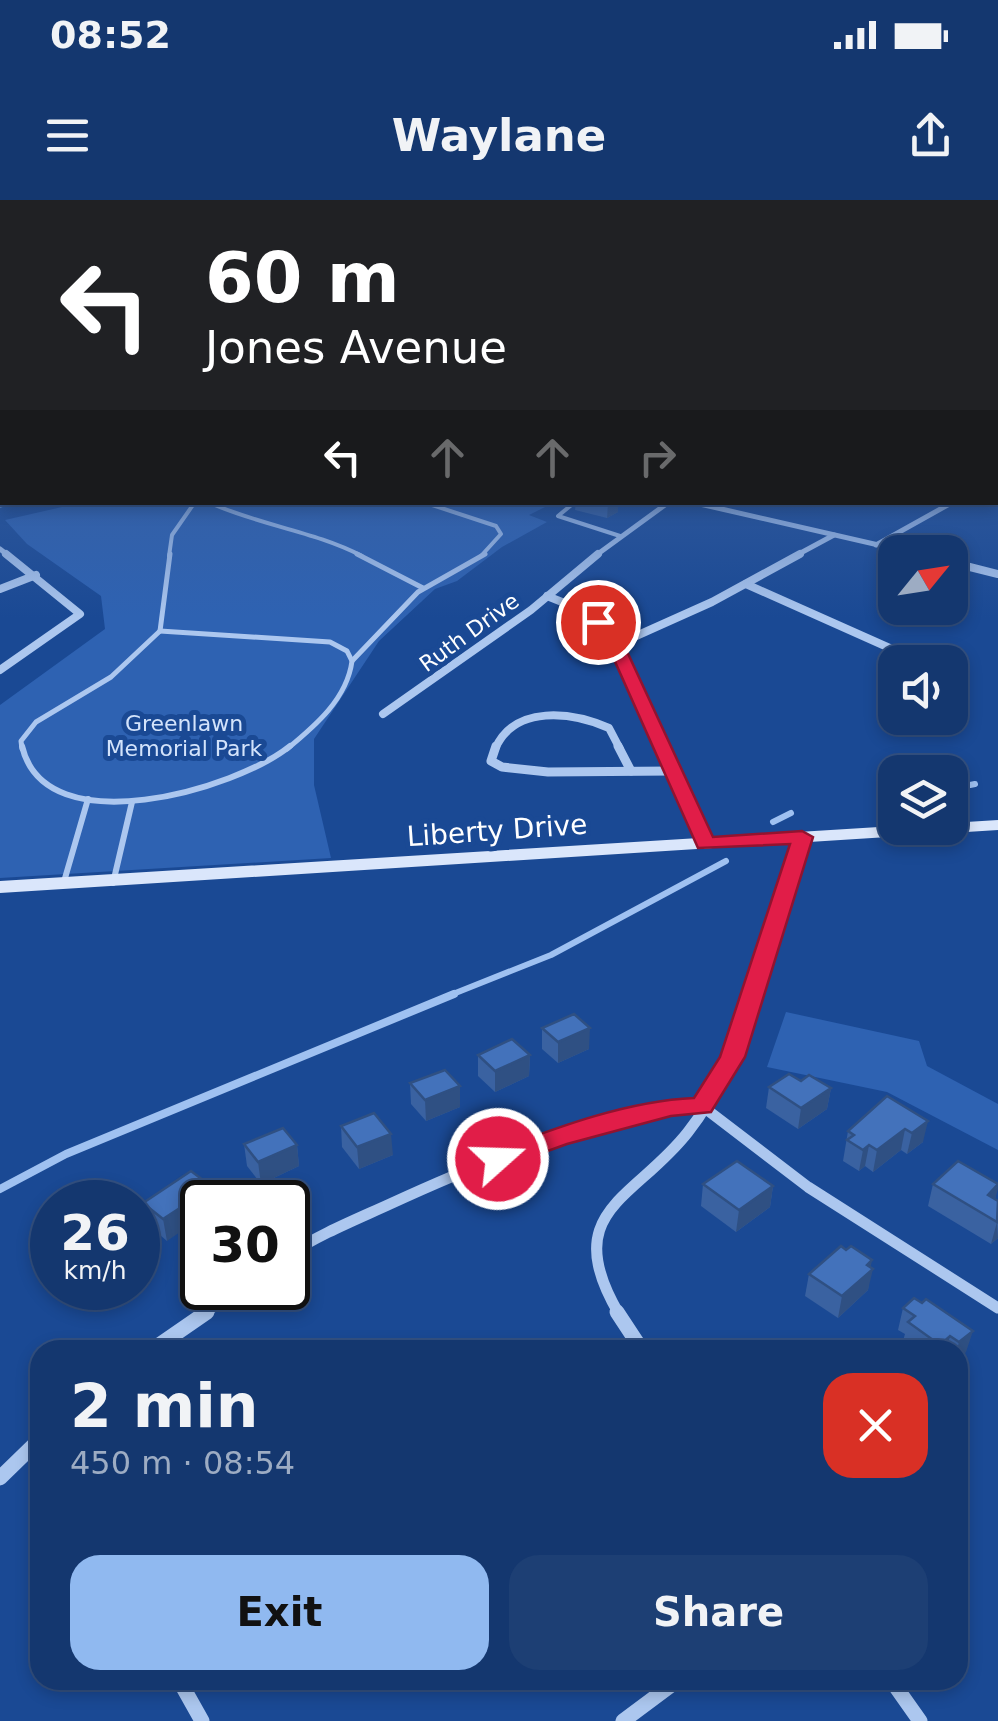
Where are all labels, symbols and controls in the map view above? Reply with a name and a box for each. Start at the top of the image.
text: 08:52 [50,13,171,57]
icon: menu [40,108,95,163]
icon: share [903,108,958,163]
text: Waylane [392,109,606,162]
text: 60 m [205,237,400,319]
icon: left [40,240,170,370]
text: Jones Avenue [205,321,507,374]
icon: left [315,430,370,485]
icon: ahead [420,430,475,485]
icon: ahead [525,430,580,485]
icon: right [630,430,685,485]
north arrow [878,535,968,625]
map controls [878,535,968,845]
pin [556,580,641,665]
street label: Ruth Drive [415,588,524,677]
icon: arrive [571,595,626,650]
button: sound [878,645,968,735]
park label: Greenlawn Memorial Park [106,711,263,761]
button: layers [878,755,968,845]
street label: Liberty Drive [406,808,588,853]
position arrow [446,1107,550,1211]
speed limit sign: 30 [180,1180,310,1310]
text: 26 [60,1204,130,1262]
text: km/h [63,1256,127,1285]
text: 2 min [70,1371,258,1441]
button: close [823,1373,928,1478]
text: 450 m · 08:54 [70,1444,295,1482]
button: Exit [70,1555,489,1670]
button: Share [509,1555,928,1670]

